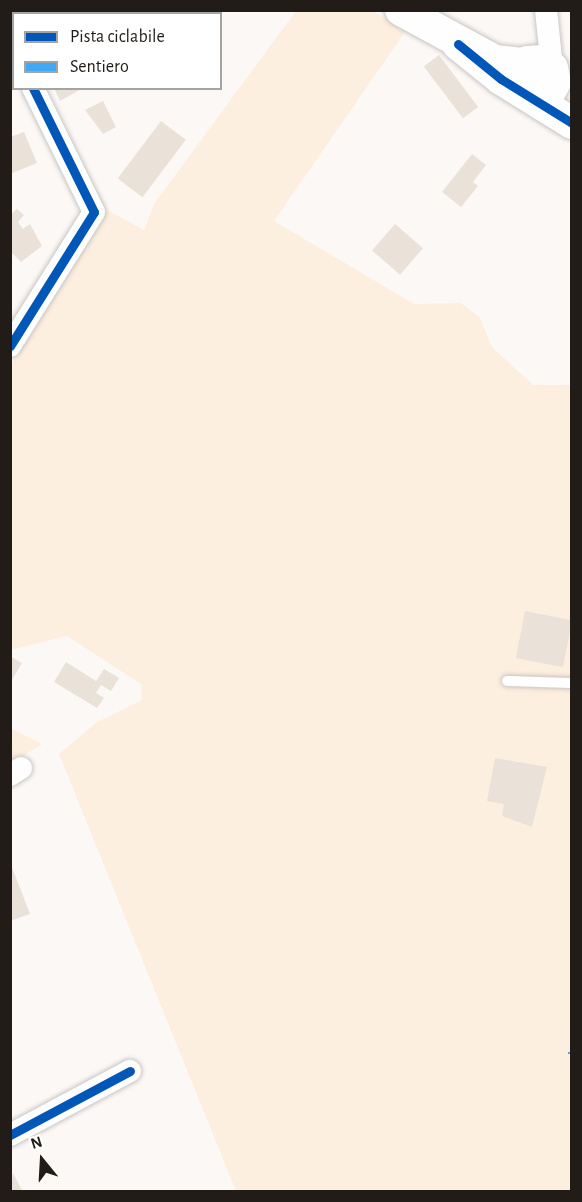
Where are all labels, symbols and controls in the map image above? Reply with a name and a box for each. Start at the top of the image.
legend [12,12,222,90]
text: Pista ciclabile [70,28,165,46]
text: Sentiero [70,58,129,76]
north arrow [12,1130,72,1190]
text: N [29,1134,44,1152]

